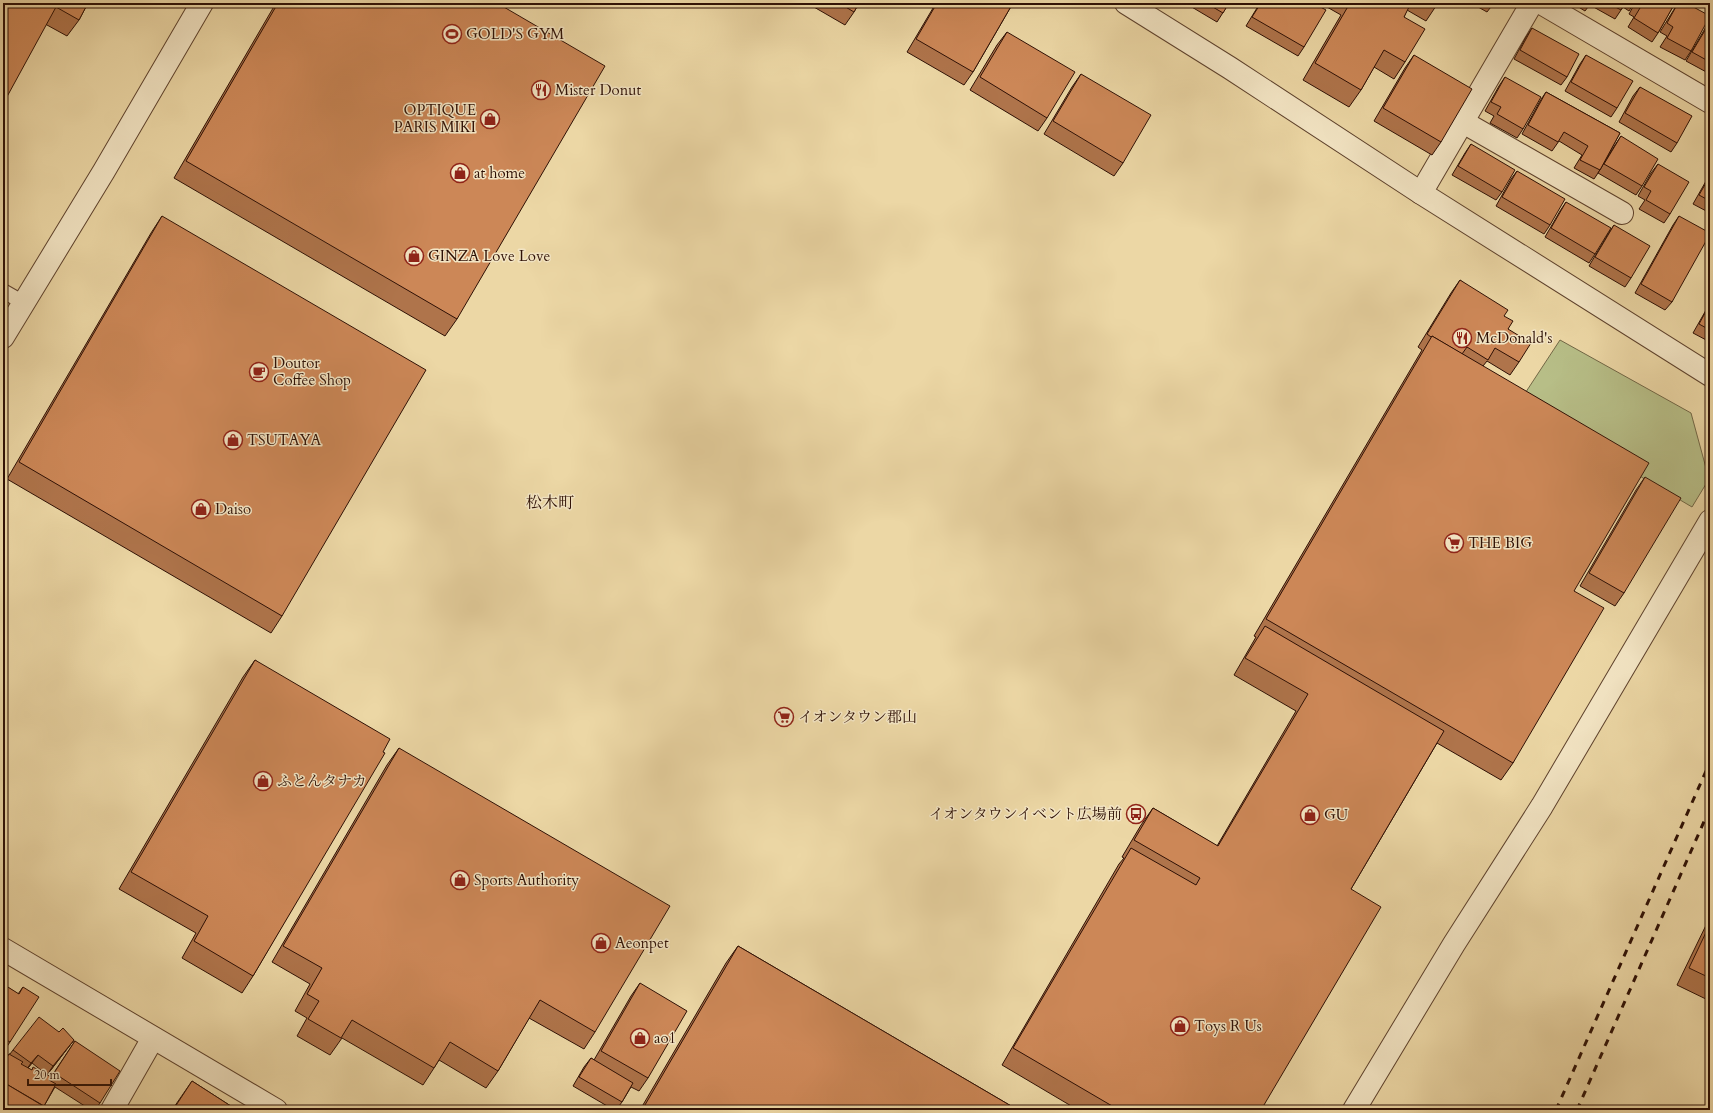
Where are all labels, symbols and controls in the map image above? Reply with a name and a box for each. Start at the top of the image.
sports icon: GOLD'S GYM [441,23,463,45]
place label: GOLD'S GYM [466,24,564,44]
restaurant icon: Mister Donut [530,79,552,101]
place label: Mister Donut [555,80,641,100]
place label: OPTIQUE PARIS MIKI [394,100,476,137]
shop icon: OPTIQUE PARIS MIKI [479,108,501,130]
shop icon: at home [449,162,471,184]
place label: at home [474,163,525,183]
shop icon: GINZA Love Love [403,245,425,267]
place label: GINZA Love Love [428,246,551,266]
restaurant icon: McDonald's [1451,327,1473,349]
place label: McDonald's [1476,328,1553,348]
place label: Doutor Coffee Shop [273,353,351,390]
cafe icon: Doutor Coffee Shop [248,361,270,383]
shop icon: TSUTAYA [222,429,244,451]
place label: TSUTAYA [247,430,322,450]
district label: 松木町 [526,492,574,514]
shop icon: Daiso [190,498,212,520]
place label: Daiso [215,499,251,519]
supermarket icon: THE BIG [1443,532,1465,554]
place label: THE BIG [1468,533,1532,553]
supermarket icon: イオンタウン郡山 [773,706,795,728]
place label: イオンタウン郡山 [798,707,917,727]
shop icon: ふとんタナカ [252,770,274,792]
place label: ふとんタナカ [277,771,367,791]
bus stop icon: イオンタウンイベント広場前 [1125,803,1147,825]
place label: イオンタウンイベント広場前 [929,804,1122,824]
shop icon: GU [1299,804,1321,826]
place label: GU [1324,805,1349,825]
shop icon: Sports Authority [449,869,471,891]
place label: Sports Authority [474,870,579,890]
shop icon: Aeonpet [590,932,612,954]
place label: Aeonpet [615,933,669,953]
shop icon: Toys R Us [1169,1015,1191,1037]
place label: Toys R Us [1194,1016,1262,1036]
shop icon: ao1 [629,1027,651,1049]
place label: ao1 [654,1028,676,1048]
scale bar [28,1061,111,1087]
text: 20 m [34,1067,61,1083]

